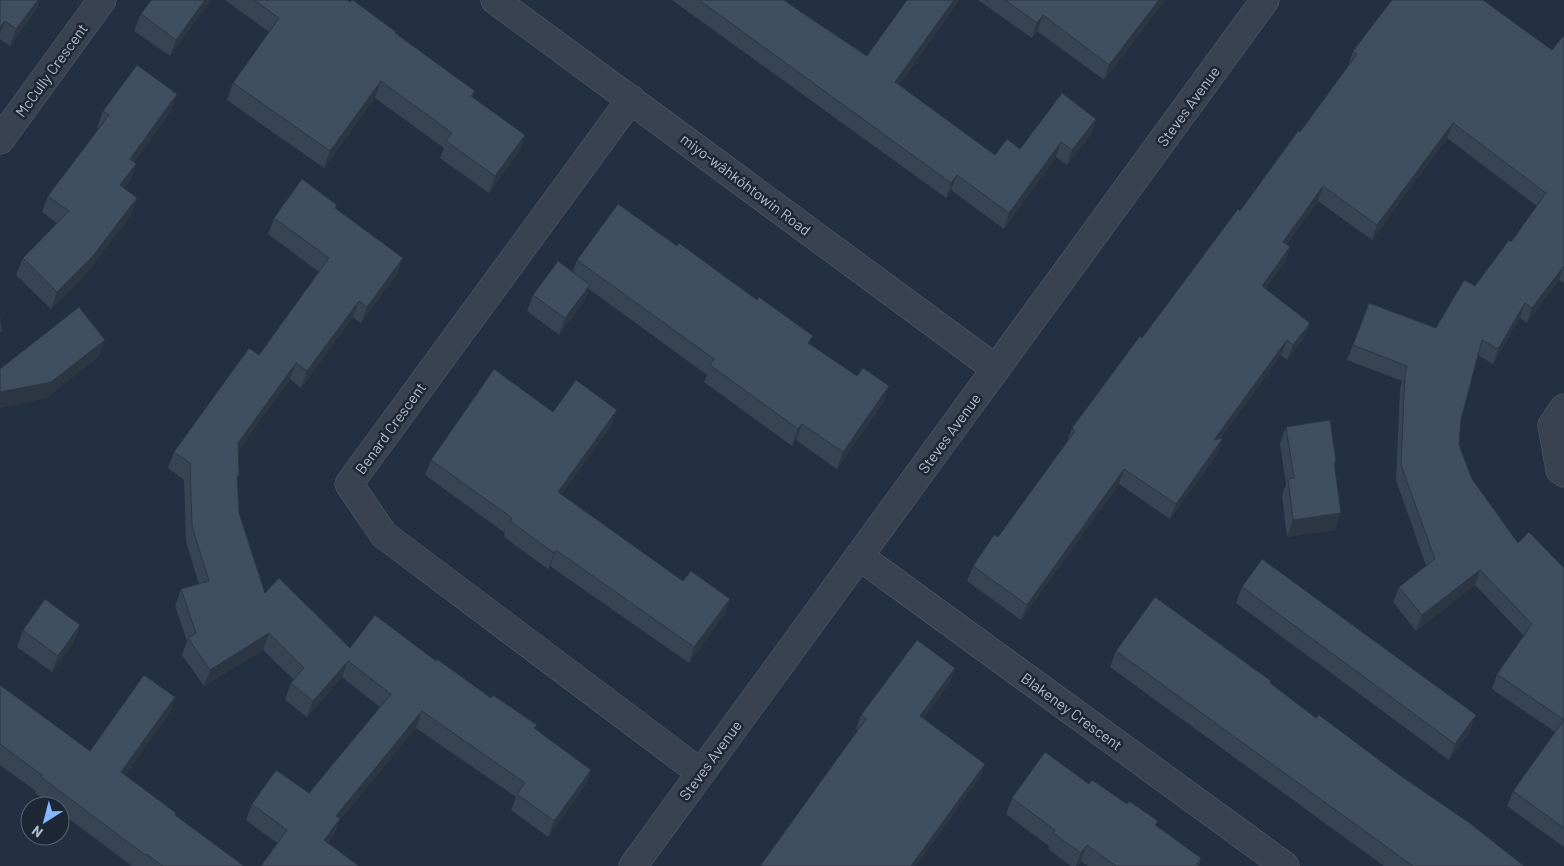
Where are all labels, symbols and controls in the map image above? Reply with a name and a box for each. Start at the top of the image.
street label: McCully Crescent [11,20,91,120]
street label: Steves Avenue [1153,63,1223,149]
street label: miyo-wâhkôhtowin Road [677,129,815,239]
street label: Benard Crescent [351,379,429,477]
street label: Steves Avenue [914,390,984,476]
street label: Blakeney Crescent [1018,668,1126,754]
street label: Steves Avenue [675,717,745,803]
north arrow [20,796,70,846]
text: N [28,822,46,842]

